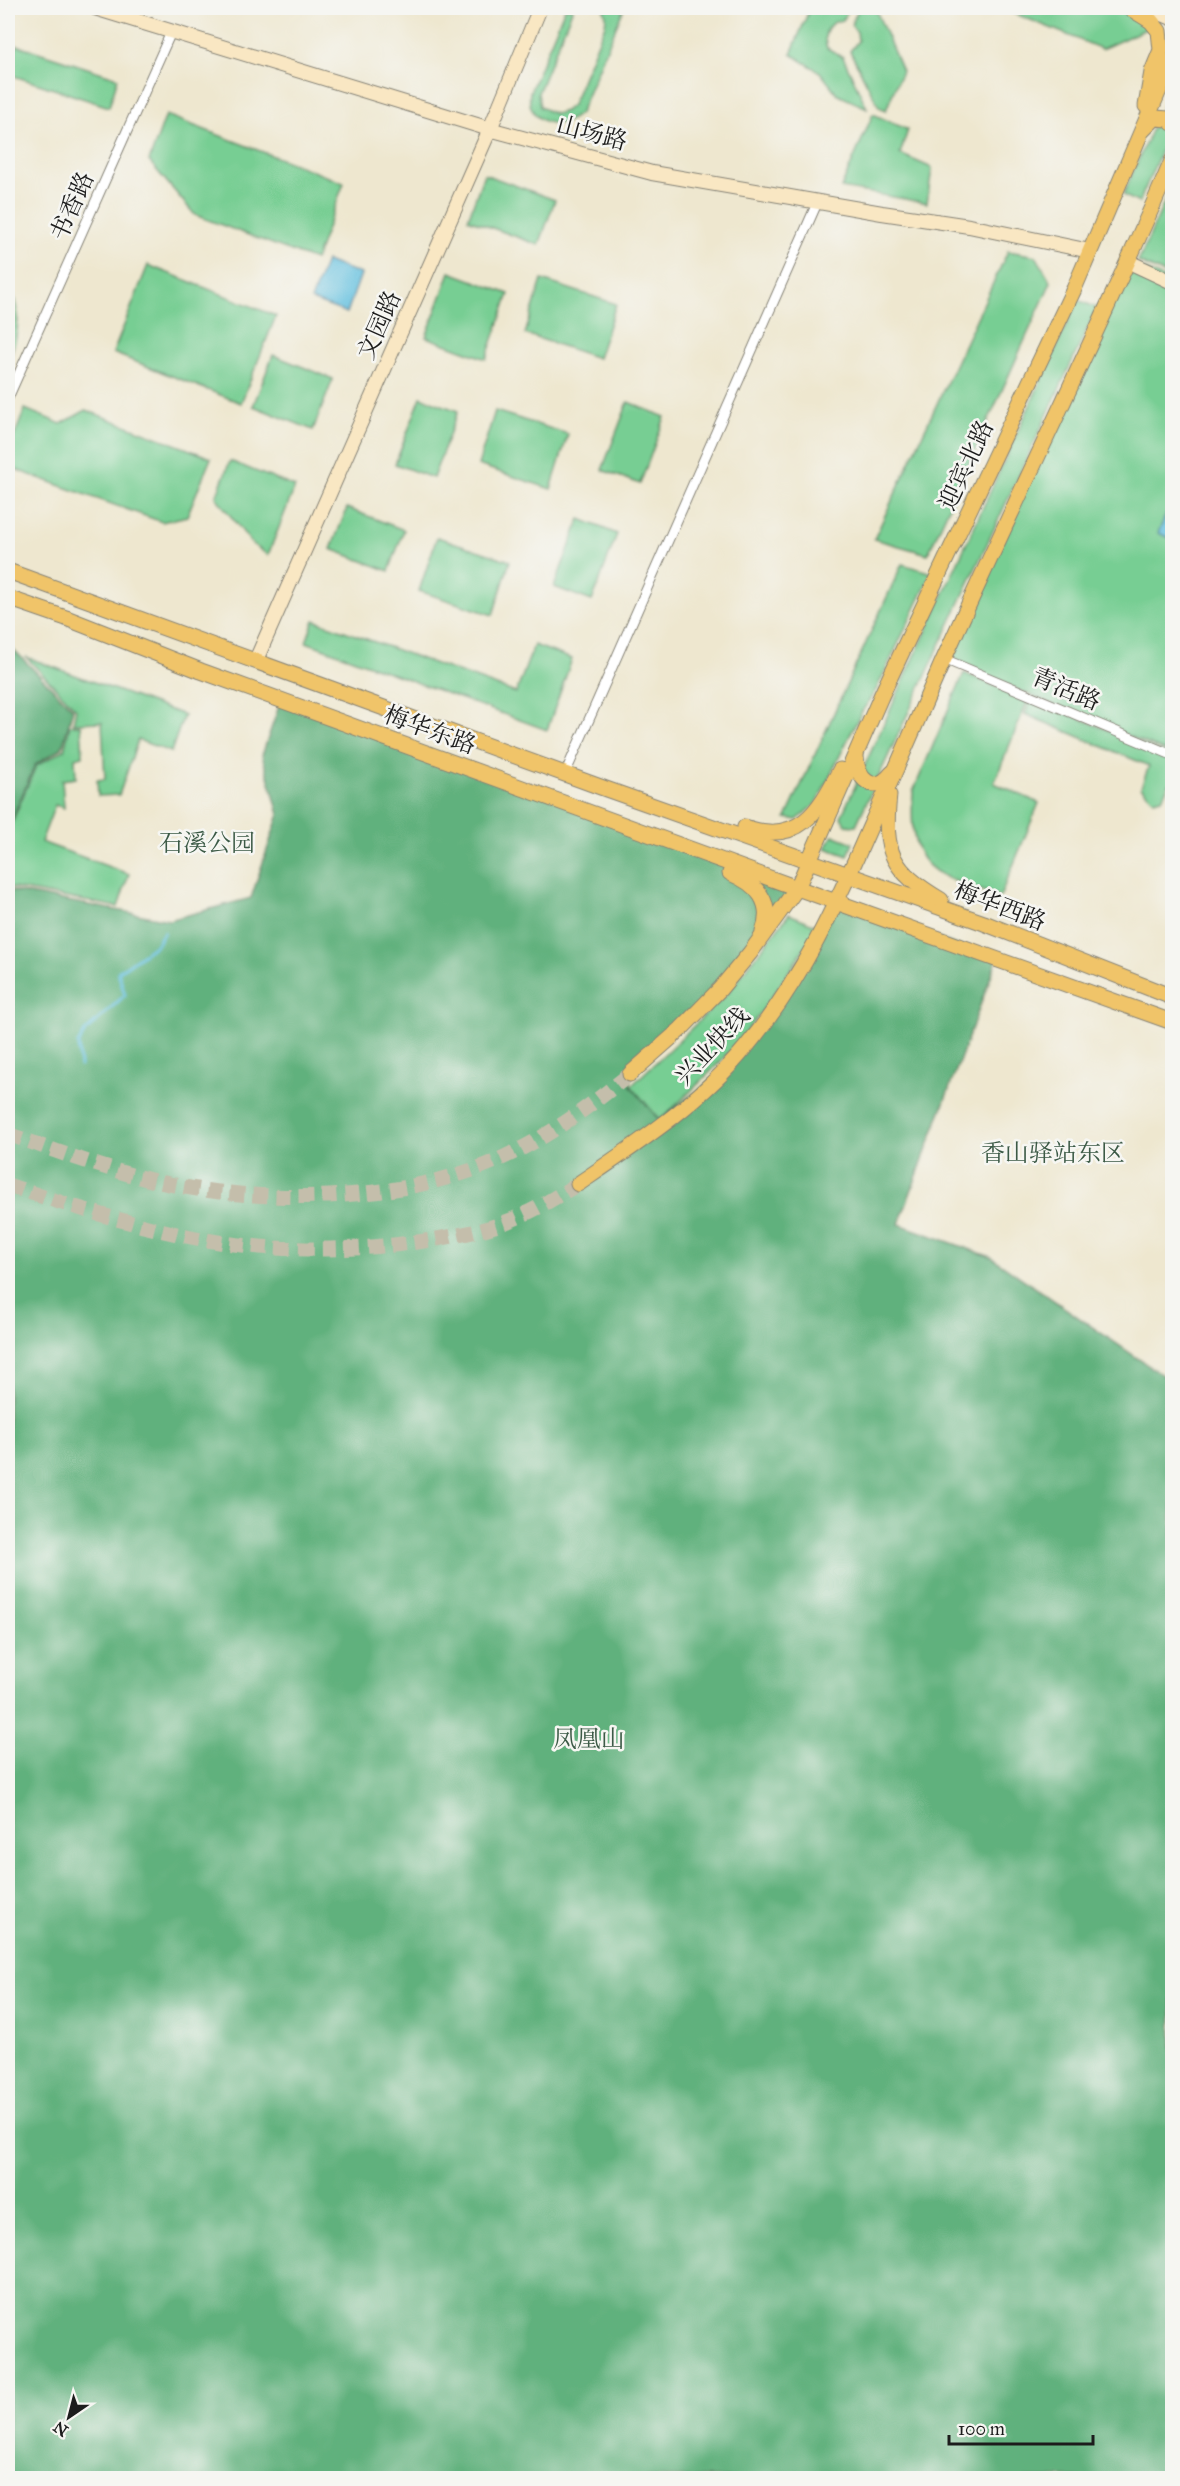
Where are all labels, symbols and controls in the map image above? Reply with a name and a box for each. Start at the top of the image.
street label: 山场路 [553,109,631,157]
street label: 书香路 [44,167,100,245]
street label: 文园路 [351,286,407,364]
street label: 迎宾北路 [932,415,1000,515]
street label: 青活路 [1027,661,1105,717]
street label: 梅华东路 [380,699,480,761]
park label: 石溪公园 [159,828,255,858]
street label: 梅华西路 [950,875,1050,937]
street label: 兴业快线 [668,1001,756,1091]
park label: 香山驿站东区 [981,1138,1125,1168]
park label: 凤凰山 [553,1724,625,1754]
north arrow [39,2387,99,2447]
scale bar [949,2408,1093,2446]
text: N [49,2417,72,2441]
text: 100 m [958,2418,1005,2440]

